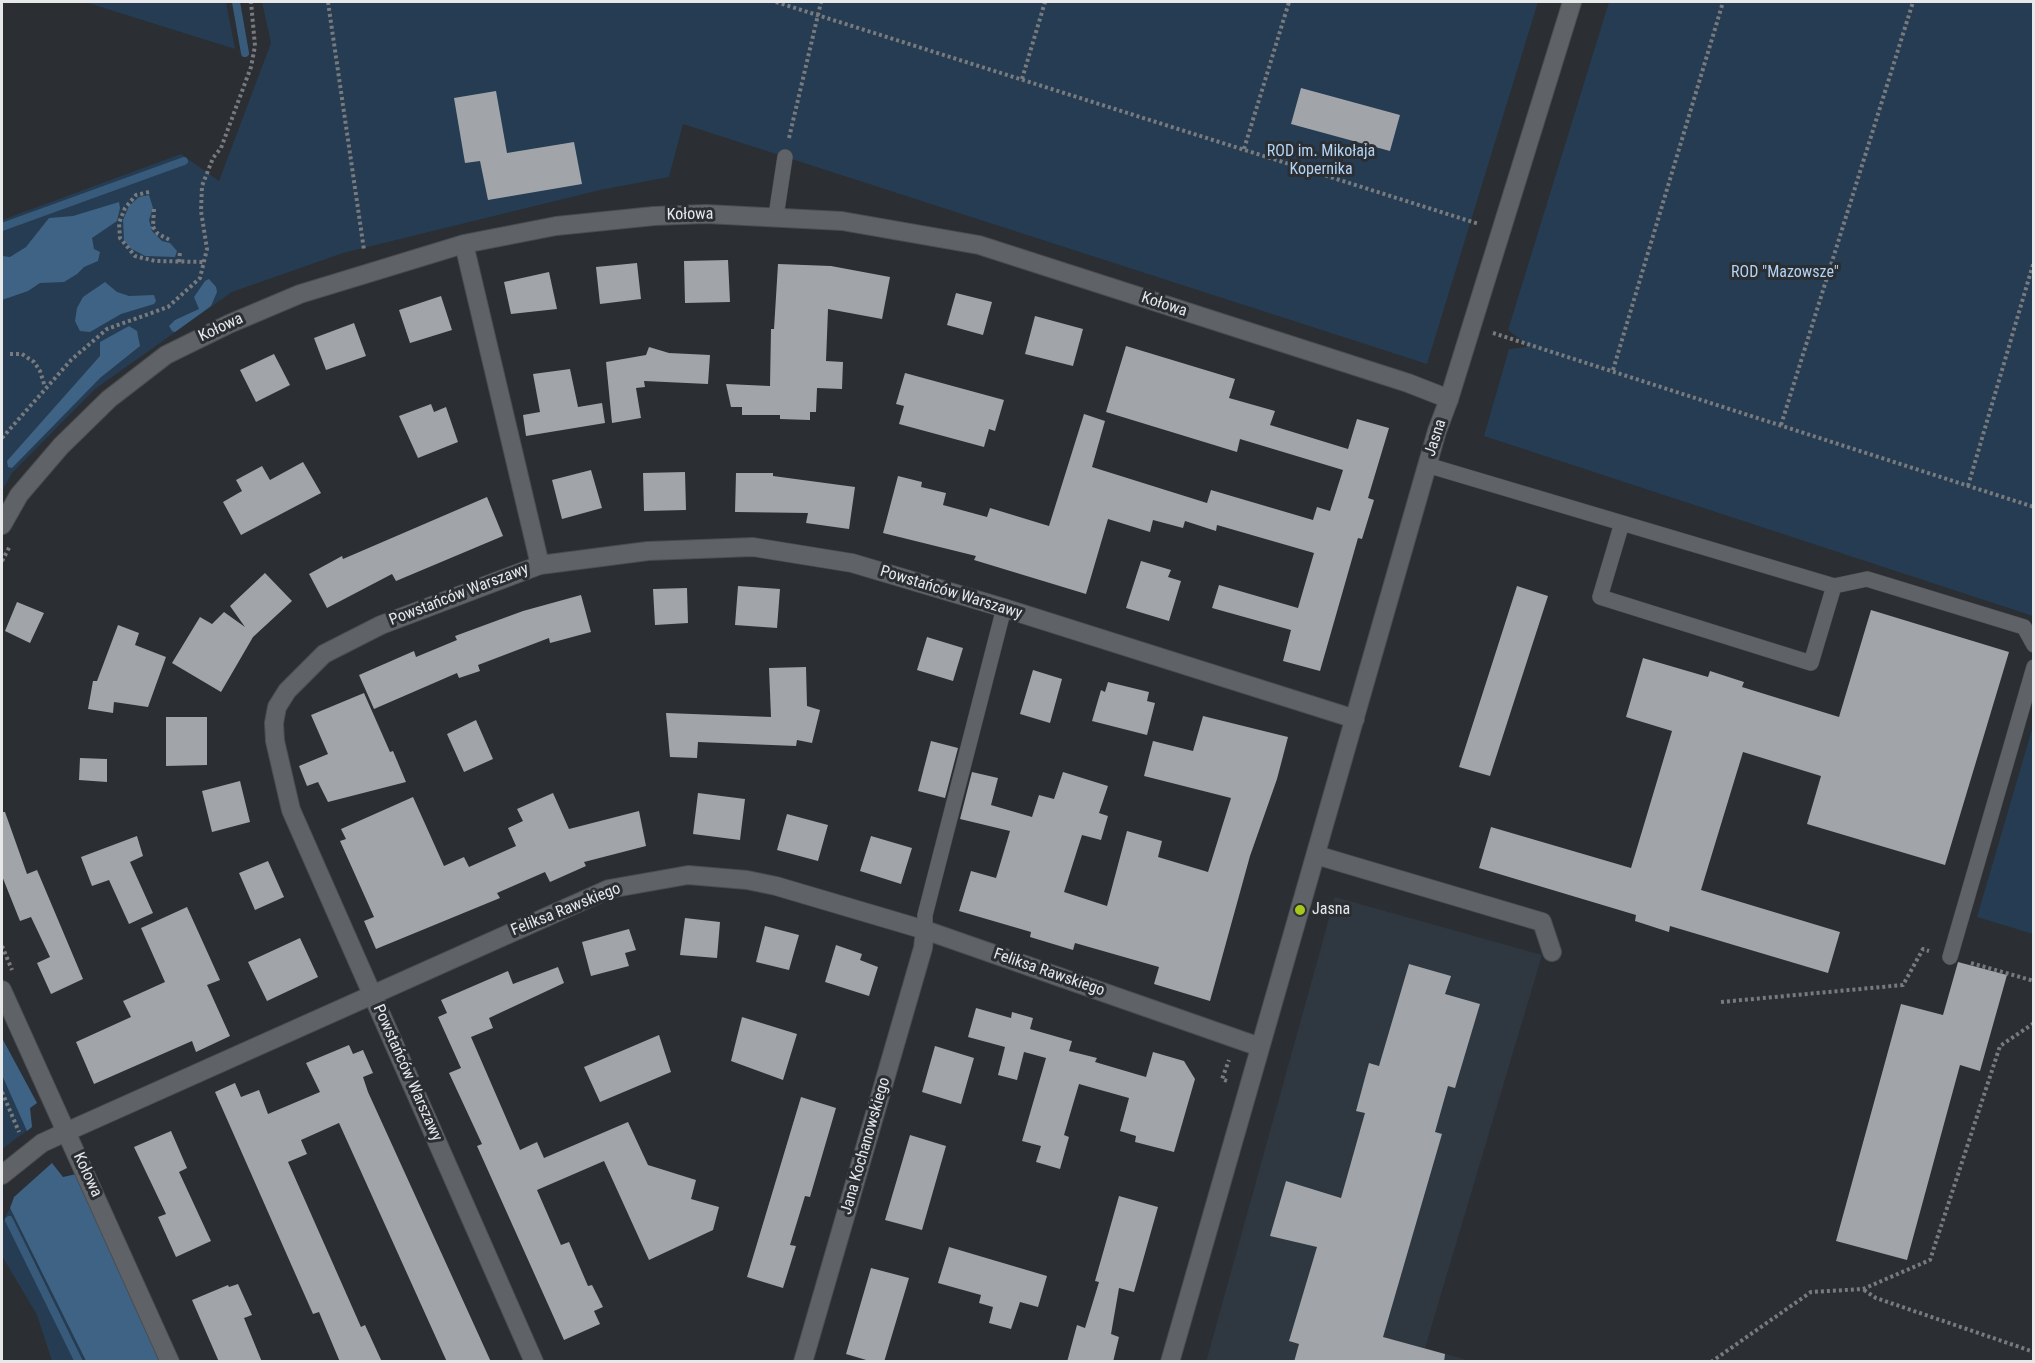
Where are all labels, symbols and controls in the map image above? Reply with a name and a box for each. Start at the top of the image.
park label: ROD im. Mikołaja Kopernika [1267,142,1375,180]
street label: Kołowa [667,205,713,225]
park label: ROD "Mazowsze" [1731,263,1839,283]
street label: Kołowa [1139,289,1189,321]
street label: Kołowa [196,309,246,347]
street label: Jasna [1421,417,1451,459]
street label: Powstańców Warszawy [387,560,531,630]
street label: Powstańców Warszawy [878,562,1024,624]
street label: Feliksa Rawskiego [508,879,624,941]
place label: Jasna [1312,900,1350,920]
marker: Jasna [1293,903,1307,917]
street label: Feliksa Rawskiego [991,945,1107,1001]
street label: Powstańców Warszawy [368,1002,446,1144]
street label: Jana Kochanowskiego [837,1075,895,1217]
street label: Kołowa [68,1150,106,1200]

